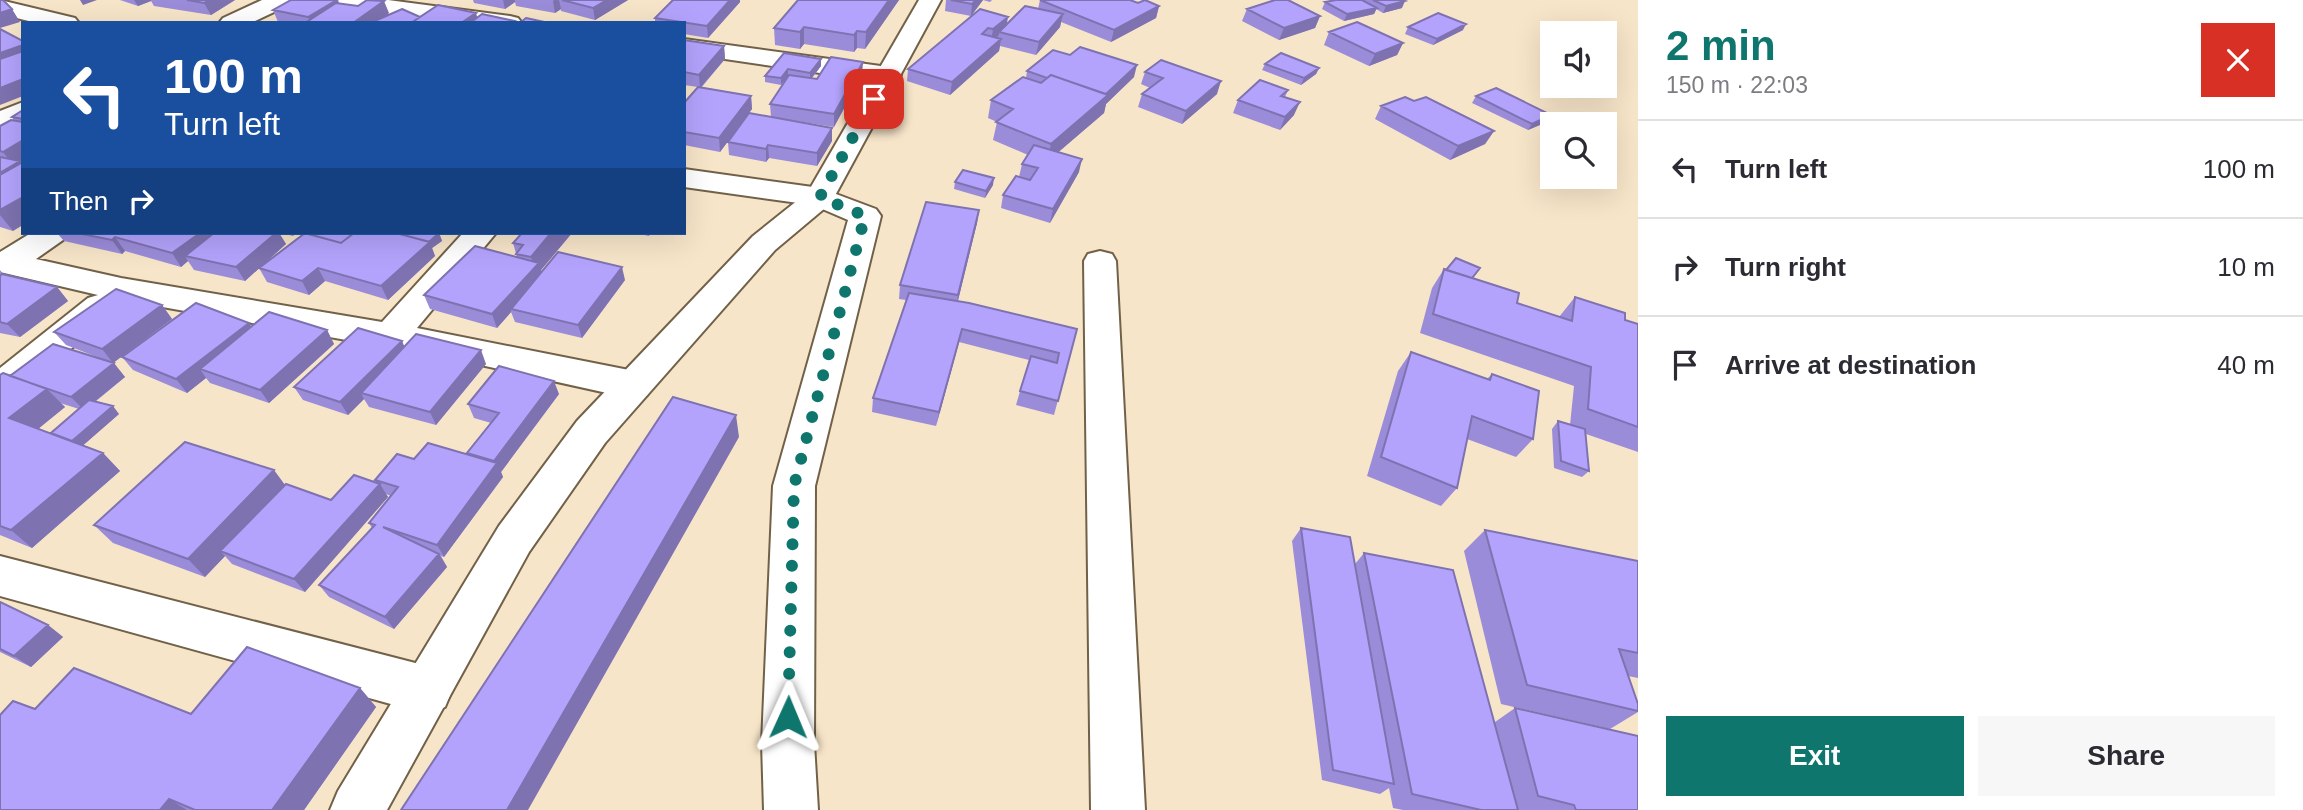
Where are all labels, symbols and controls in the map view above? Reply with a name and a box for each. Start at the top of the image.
map controls [1540,21,1617,189]
button: sound [1540,21,1617,98]
text: 2 min [1666,22,1776,69]
button: close [2201,23,2275,97]
icon: left [49,49,140,140]
text: 100 m [164,49,303,103]
pin [844,69,904,129]
text: 150 m · 22:03 [1666,72,1808,98]
icon: arrive [855,80,893,118]
text: Turn left [164,106,280,142]
button: search [1540,112,1617,189]
icon: left [1666,150,1704,188]
text: Turn left [1725,154,1827,184]
text: 100 m [2203,154,2275,184]
icon: right [122,182,160,220]
text: Then [49,186,108,216]
icon: right [1666,248,1704,286]
text: Turn right [1725,252,1846,282]
text: 10 m [2217,252,2275,282]
icon: arrive [1666,346,1704,384]
text: Arrive at destination [1725,350,1976,380]
text: 40 m [2217,350,2275,380]
position arrow [751,680,825,754]
button: Exit [1666,716,1964,796]
button: Share [1978,716,2275,796]

